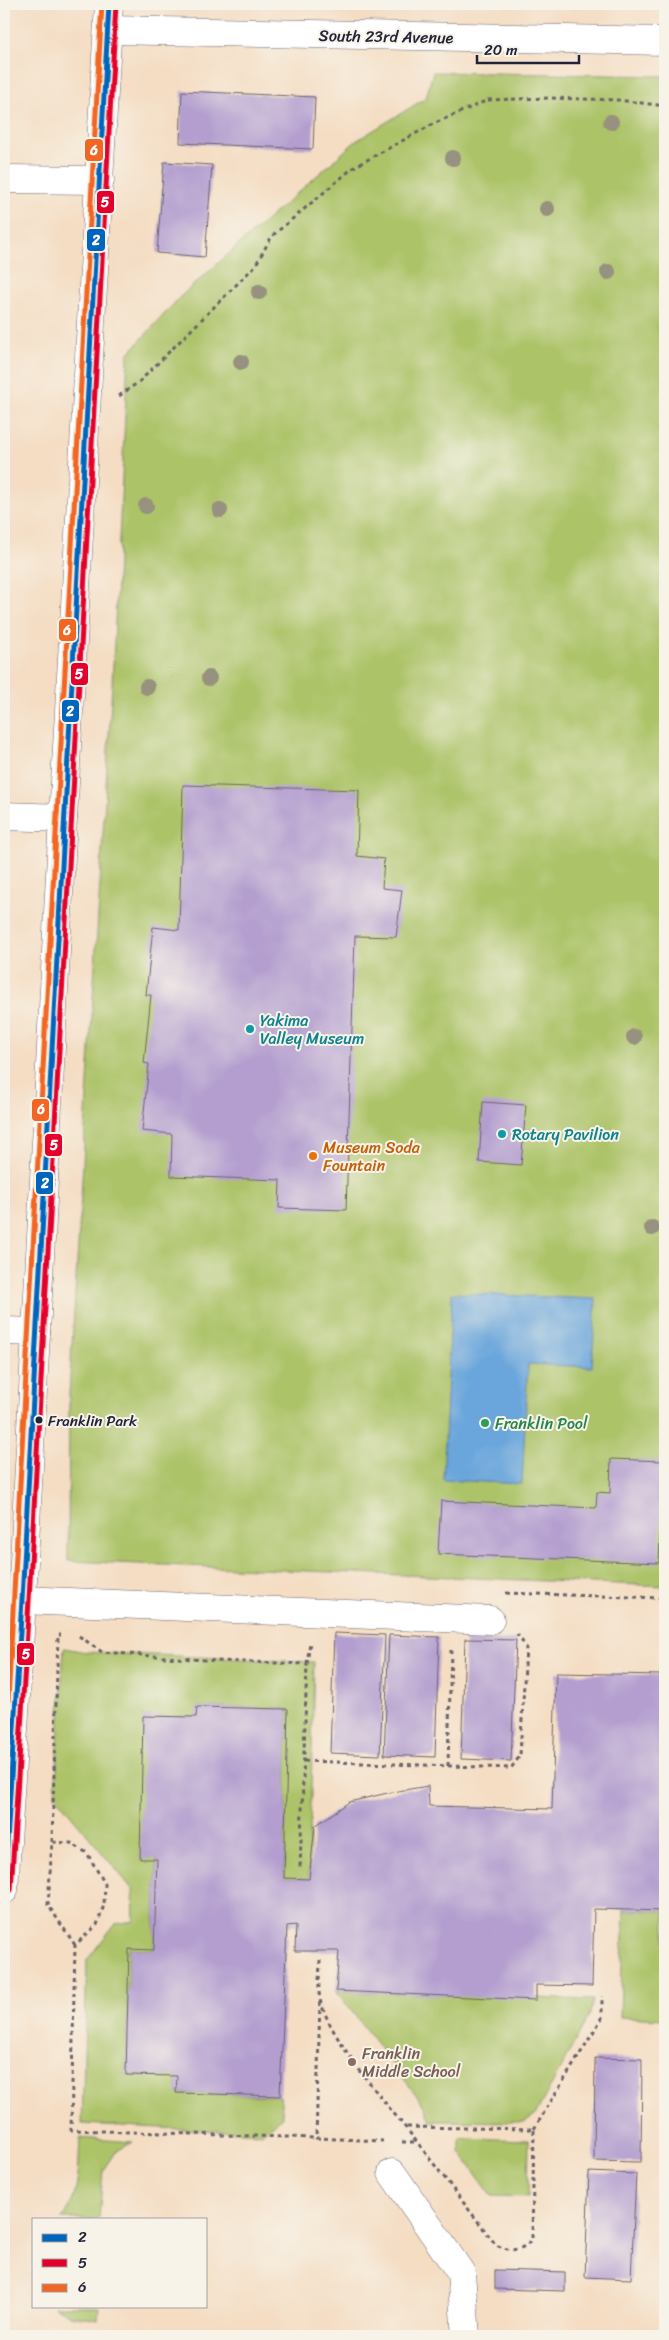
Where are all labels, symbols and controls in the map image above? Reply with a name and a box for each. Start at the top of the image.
street label: South 23rd Avenue [318,21,454,52]
scale bar [477,32,579,64]
text: 20 m [484,37,518,63]
line badge: 6 [84,138,104,162]
text: 6 [89,138,98,163]
line badge: 5 [96,190,115,214]
text: 5 [101,190,110,215]
line badge: 2 [86,228,106,252]
text: 2 [91,228,101,253]
line badge: 6 [58,618,77,642]
text: 6 [62,618,71,643]
line badge: 5 [70,662,89,686]
text: 5 [75,662,84,687]
line badge: 2 [61,699,80,723]
text: 2 [65,699,75,724]
place label: Yakima Valley Museum [260,1006,364,1053]
marker: Yakima Valley Museum [244,1023,256,1035]
text: 6 [36,1097,45,1122]
line badge: 6 [31,1098,50,1122]
place label: Rotary Pavilion [512,1120,619,1149]
marker: Rotary Pavilion [496,1128,508,1140]
line badge: 5 [44,1133,63,1157]
text: 5 [50,1133,59,1158]
place label: Museum Soda Fountain [323,1133,421,1180]
marker: Museum Soda Fountain [307,1150,319,1162]
line badge: 2 [35,1171,54,1195]
text: 2 [40,1171,50,1196]
place label: Franklin Park [48,1408,138,1434]
place label: Franklin Pool [495,1409,588,1438]
marker: Franklin Park [34,1415,44,1425]
marker: Franklin Pool [479,1417,491,1429]
line badge: 5 [16,1642,35,1666]
text: 5 [22,1642,31,1667]
place label: Franklin Middle School [362,2039,461,2086]
marker: Franklin Middle School [346,2056,358,2068]
legend [32,2218,208,2308]
text: 2 [78,2224,87,2250]
text: 5 [78,2250,87,2276]
text: 6 [78,2274,87,2300]

